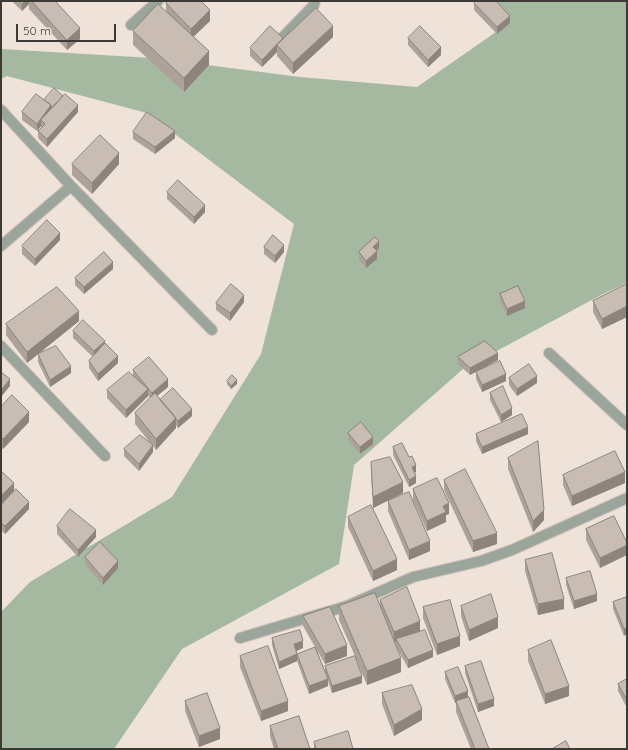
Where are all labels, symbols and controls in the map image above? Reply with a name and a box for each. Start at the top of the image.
scale bar [18,16,118,42]
text: 50 m [23,23,51,38]

